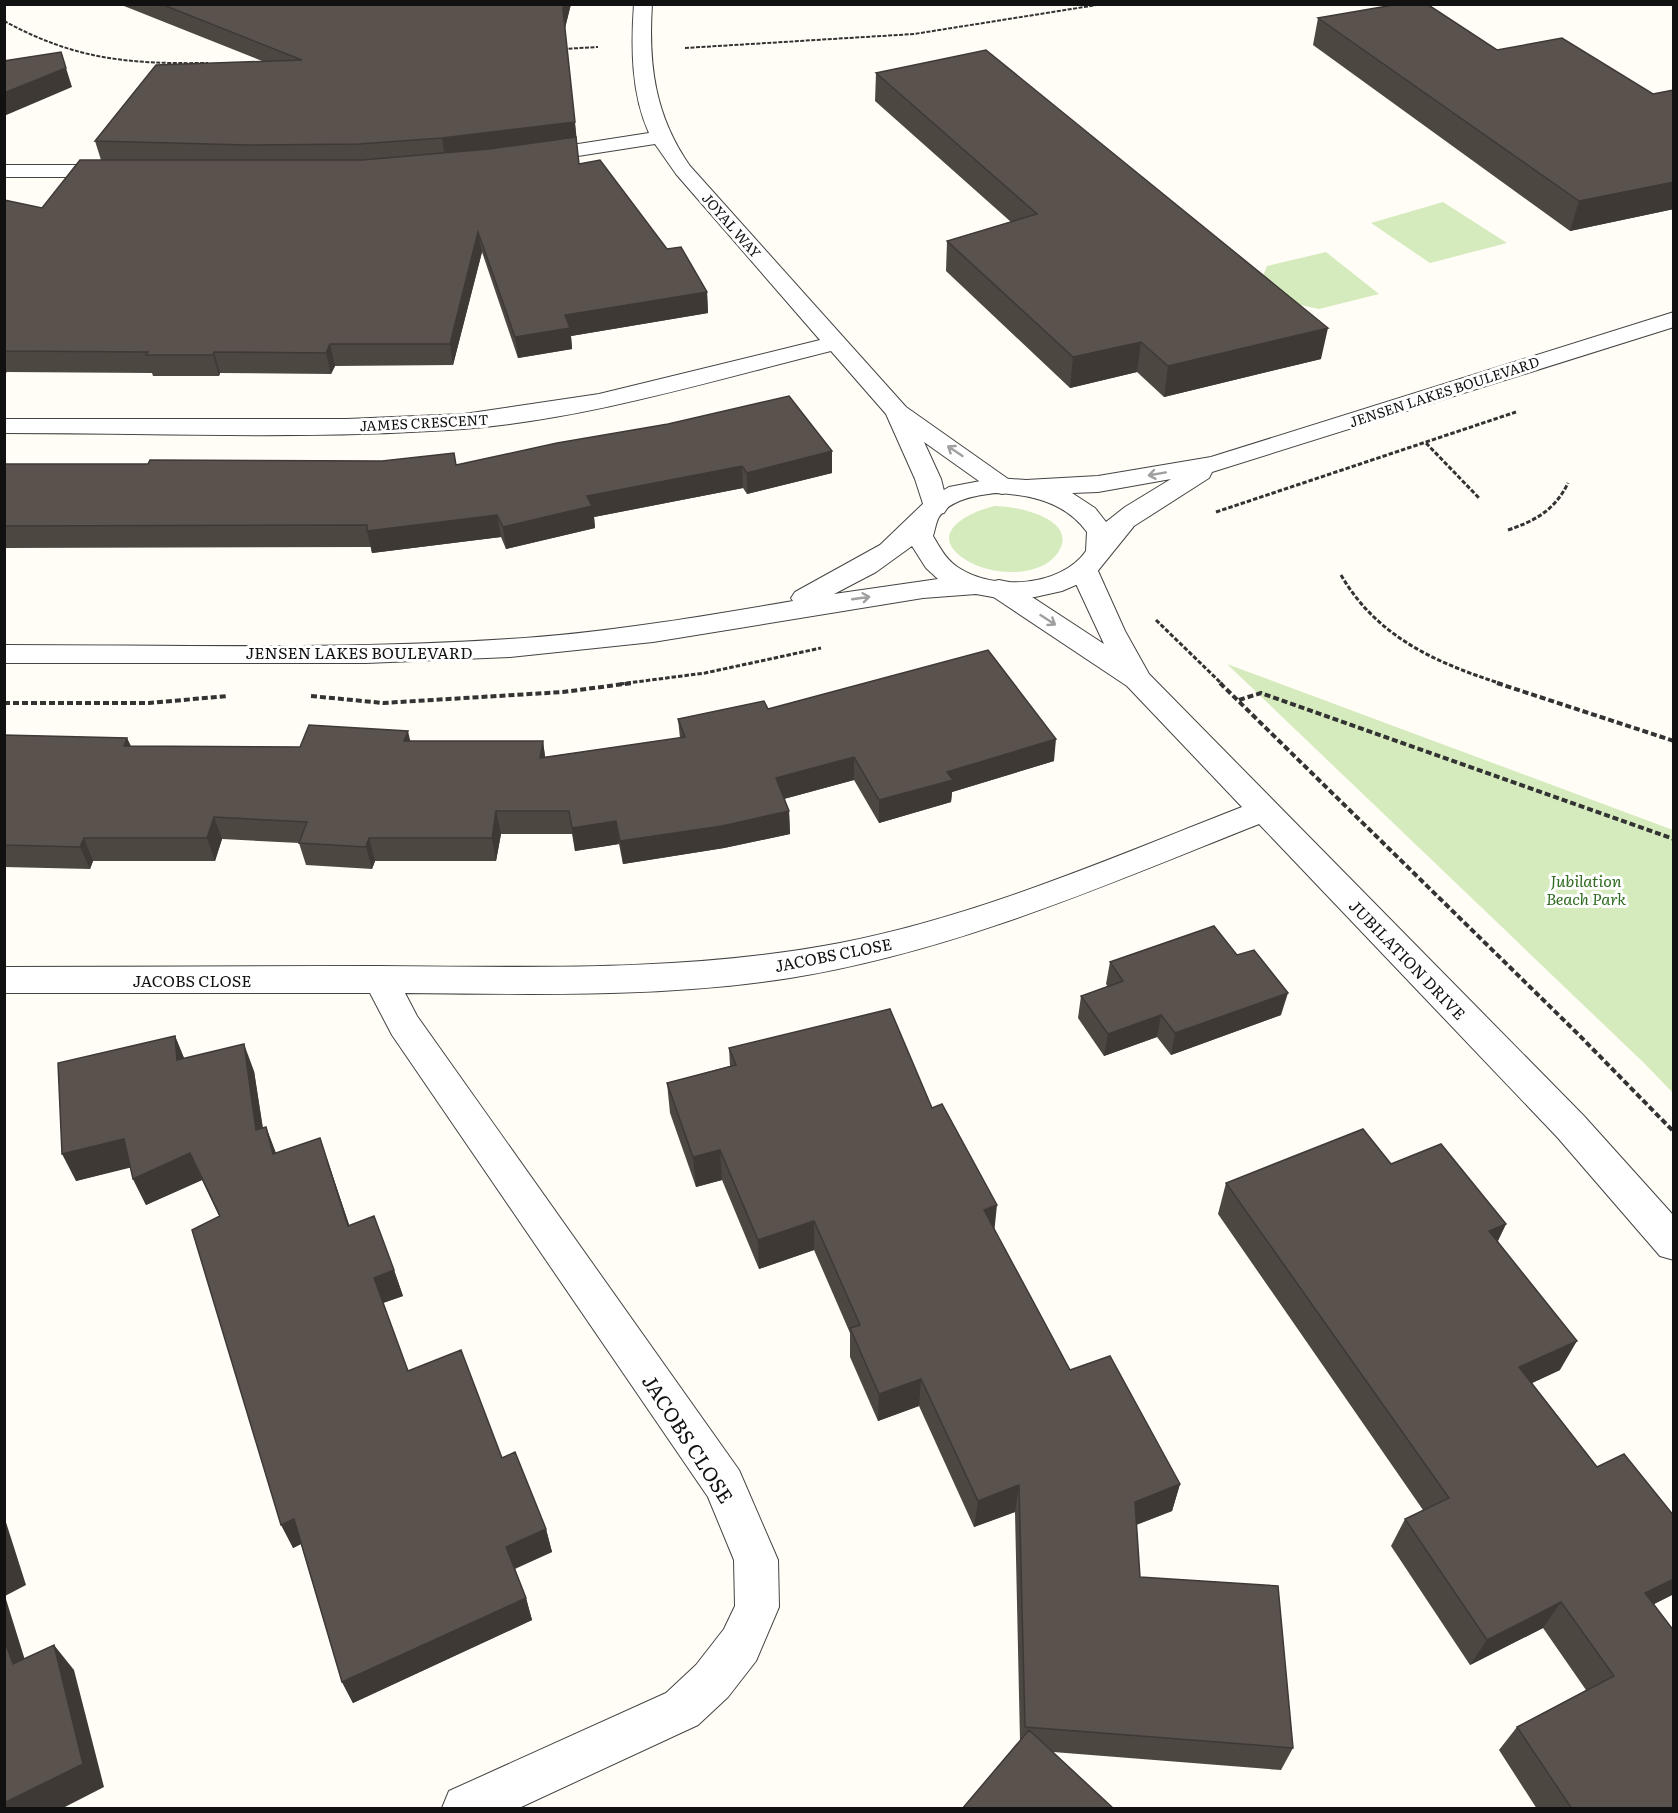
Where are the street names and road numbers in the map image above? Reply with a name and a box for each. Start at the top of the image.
street label: JOYAL WAY [698,188,766,262]
street label: JENSEN LAKES BOULEVARD [1346,351,1542,431]
street label: JAMES CRESCENT [359,409,489,435]
street label: JENSEN LAKES BOULEVARD [245,640,473,664]
street label: JUBILATION DRIVE [1344,894,1472,1024]
street label: JACOBS CLOSE [772,931,894,977]
street label: JACOBS CLOSE [133,968,251,992]
street label: JACOBS CLOSE [636,1368,742,1508]

